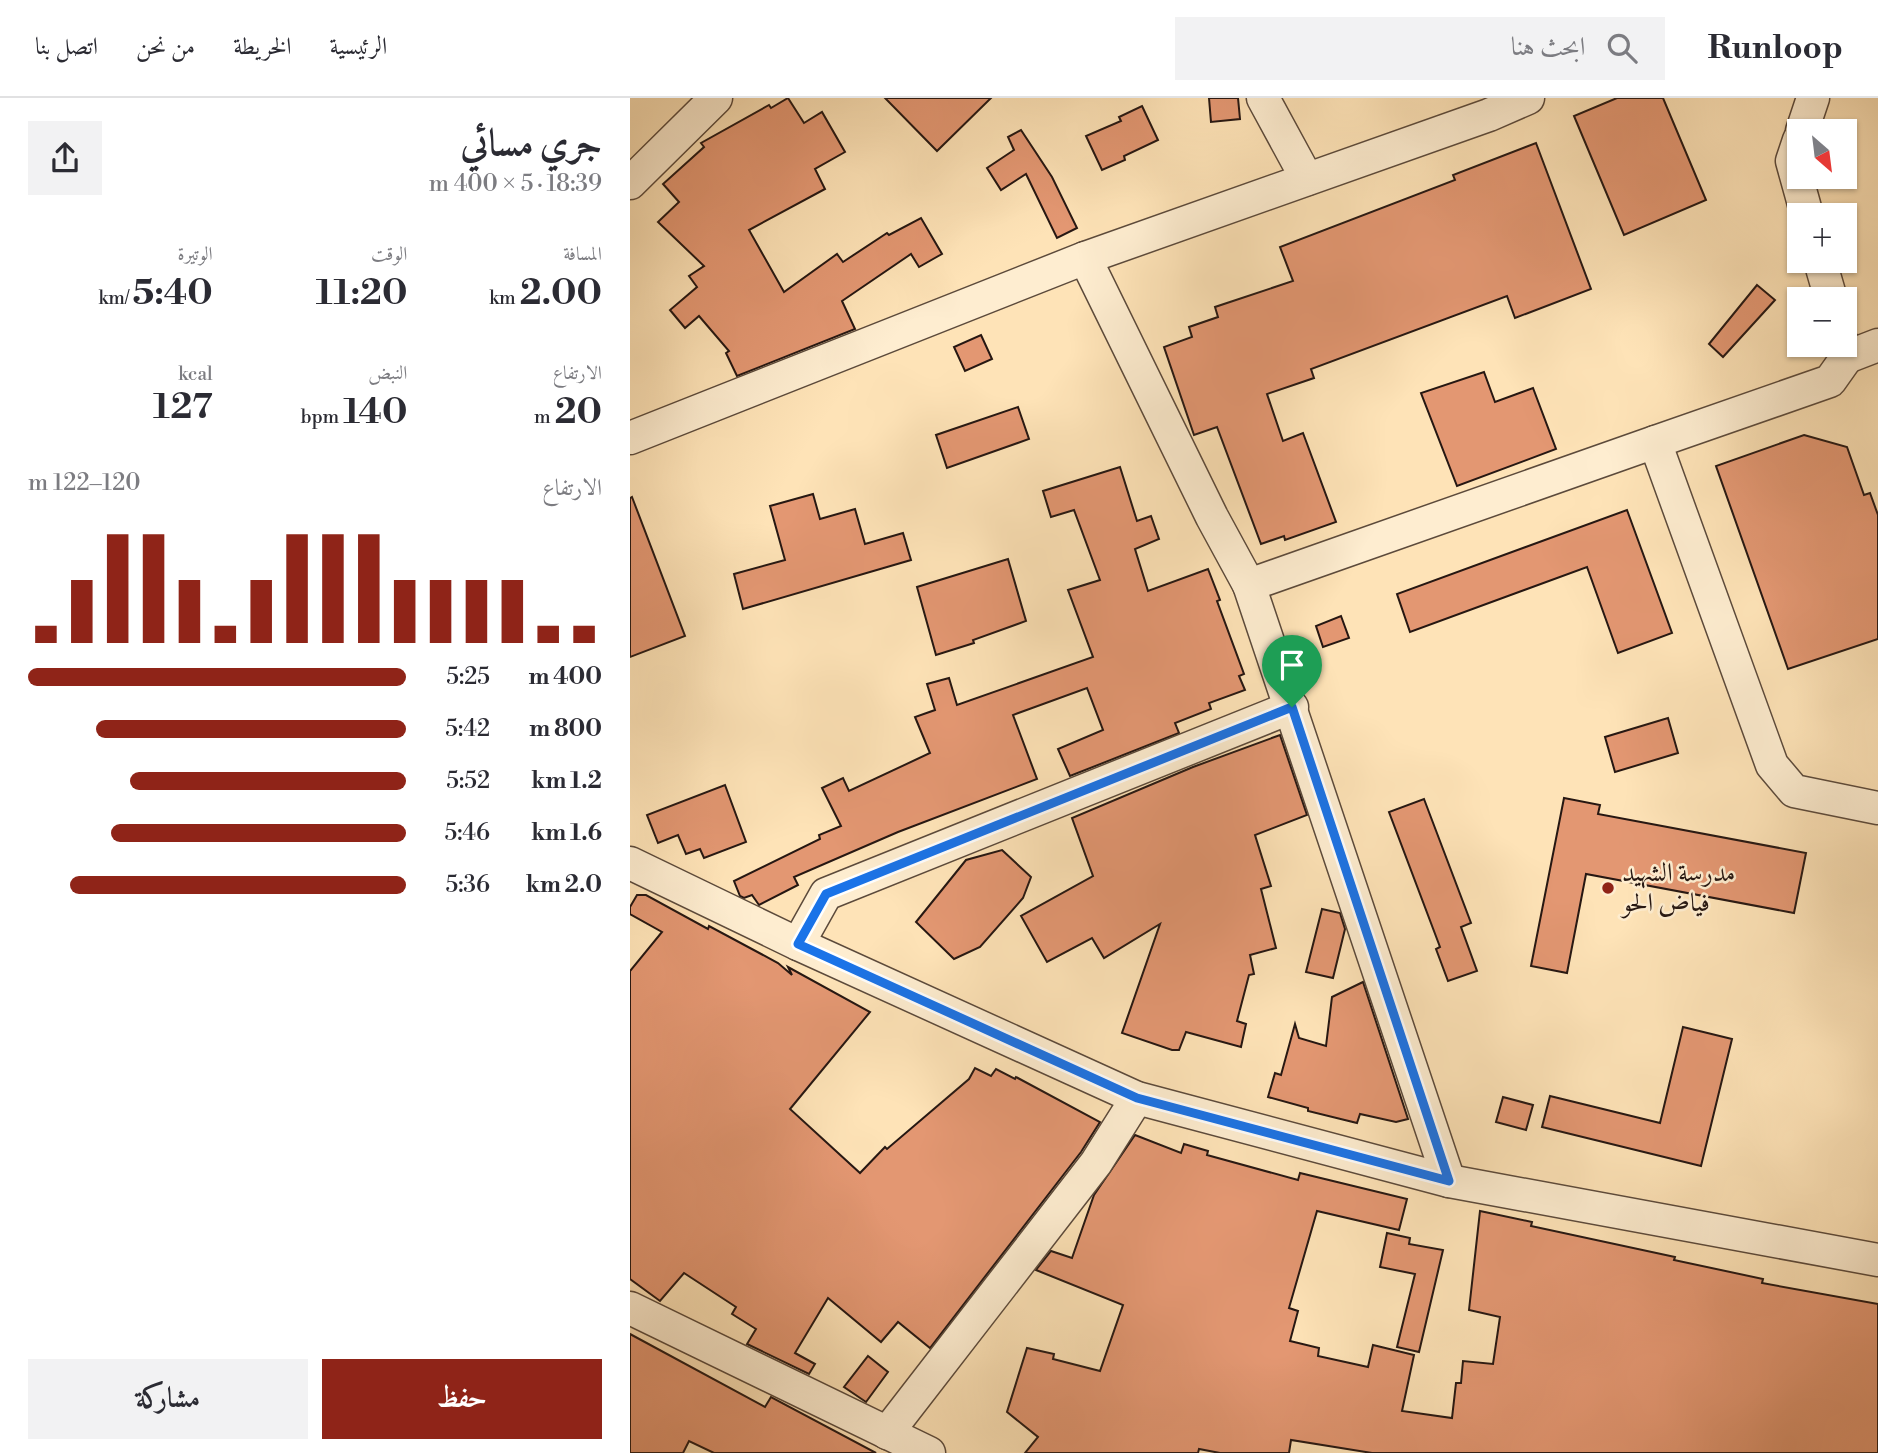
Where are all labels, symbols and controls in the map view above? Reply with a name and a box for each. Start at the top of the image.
search box [1175,17,1665,80]
text: Runloop [1707,28,1843,69]
icon: search [1603,29,1641,67]
text: ابحث هنا [1511,31,1585,63]
text: اتصل بنا [35,32,98,62]
text: من نحن [136,32,195,62]
text: الخريطة [233,32,292,62]
text: الرئيسية [330,32,387,62]
north arrow [1787,119,1857,189]
map controls [1787,119,1857,357]
text: جري مسائي [461,120,602,167]
button: share [28,121,102,195]
text: 18:39 · 5 × 400 m [429,170,602,198]
button: + [1787,203,1857,273]
text: الوتيرة [178,242,213,266]
text: الوقت [371,242,407,266]
text: المسافة [563,242,602,266]
text: 5:40 [132,272,213,315]
text: 11:20 [316,272,407,315]
text: 2.00 [520,272,602,315]
text: /km [98,286,132,310]
text: km [489,286,520,310]
button: − [1787,287,1857,357]
text: النبض [368,361,407,385]
text: الارتفاع [553,361,602,385]
text: kcal [178,362,213,386]
text: 127 [153,386,213,429]
text: 140 [343,391,407,434]
text: 20 [555,391,602,434]
text: bpm [301,405,343,429]
text: m [534,405,555,429]
text: 120–122 m [28,469,141,497]
text: الارتفاع [542,474,602,502]
pin [1262,635,1322,707]
icon: arrive [1273,646,1311,684]
text: 5:25 [446,663,490,691]
text: 400 m [529,663,602,691]
text: 5:42 [445,715,490,743]
text: 800 m [529,715,602,743]
text: 5:52 [446,767,490,795]
text: 1.2 km [531,767,602,795]
text: 5:46 [445,819,490,847]
text: 1.6 km [531,819,602,847]
place label: مدرسة الشهيد فياض الحو [1619,857,1735,919]
text: 5:36 [445,871,490,899]
text: 2.0 km [526,871,602,899]
marker: مدرسة الشهيد فياض الحو [1600,880,1616,896]
button: مشاركة [28,1359,308,1439]
button: حفظ [322,1359,602,1439]

